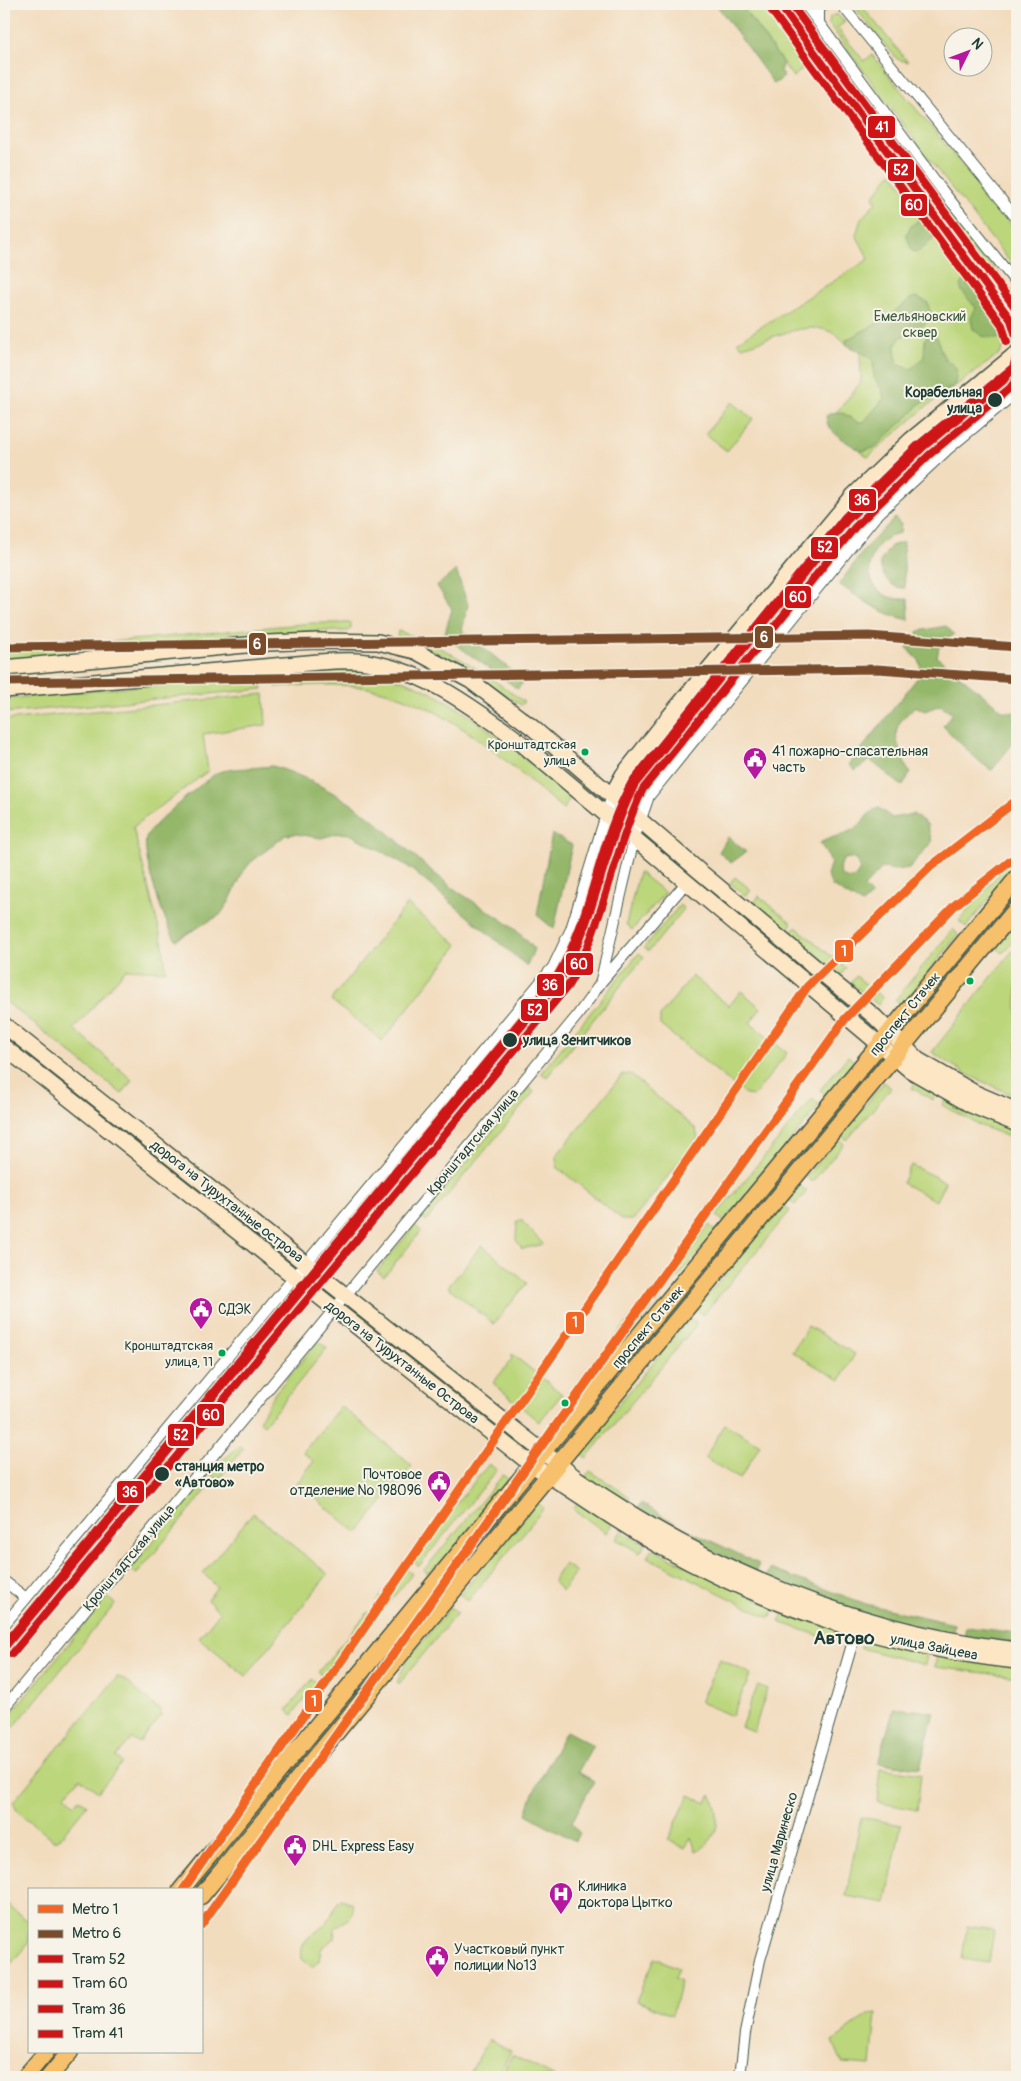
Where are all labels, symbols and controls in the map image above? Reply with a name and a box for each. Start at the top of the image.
north arrow [944,28,994,78]
text: N [968,34,987,53]
line badge: 41 [867,115,896,139]
text: 41 [875,119,889,136]
line badge: 52 [887,158,915,182]
text: 52 [893,162,909,179]
line badge: 60 [900,193,928,217]
text: 60 [905,197,923,214]
park label: Емельяновский сквер [874,308,966,341]
place label: Корабельная улица [905,384,982,417]
marker: Корабельная улица [986,391,1004,409]
line badge: 36 [848,488,877,512]
text: 36 [854,492,870,509]
line badge: 52 [810,536,839,560]
text: 52 [817,539,833,556]
line badge: 60 [784,585,812,609]
text: 60 [789,589,807,606]
line badge: 6 [754,625,774,649]
text: 6 [760,629,768,646]
line badge: 6 [248,632,267,656]
text: 6 [253,636,261,653]
place label: Кронштадтская улица [487,737,576,769]
place label: 41 пожарно-спасательная часть [772,743,928,776]
public building icon: 41 пожарно-спасательная часть [742,746,768,780]
marker: Кронштадтская улица [580,747,590,757]
line badge: 1 [834,939,854,963]
text: 1 [841,943,847,960]
line badge: 60 [565,952,594,976]
text: 60 [570,956,588,973]
street label: проспект Стачек [866,969,944,1059]
line badge: 36 [536,973,565,997]
unlabelled marker [965,976,975,986]
text: 36 [542,977,558,994]
line badge: 52 [520,998,549,1022]
text: 52 [527,1002,543,1019]
marker: улица Зенитчиков [501,1031,519,1049]
place label: улица Зенитчиков [522,1032,631,1049]
street label: Кронштадтская улица [424,1085,522,1199]
street label: дорога на Турухтанные острова [147,1136,307,1266]
street label: проспект Стачек [608,1282,688,1372]
public building icon: СДЭК [188,1296,214,1330]
street label: дорога на Турухтанные Острова [322,1297,482,1427]
place label: СДЭК [218,1301,252,1318]
line badge: 1 [565,1311,585,1335]
text: 1 [572,1314,578,1331]
place label: Кронштадтская улица, 11 [124,1338,213,1370]
marker: Кронштадтская улица, 11 [217,1348,227,1358]
unlabelled marker [560,1398,570,1408]
line badge: 60 [196,1403,225,1427]
text: 60 [202,1407,220,1424]
line badge: 52 [167,1423,195,1447]
text: 52 [173,1427,189,1444]
place label: станция метро «Автово» [174,1458,265,1491]
marker: станция метро «Автово» [153,1465,171,1483]
place label: Почтовое отделение № 198096 [290,1466,422,1499]
public building icon: Почтовое отделение № 198096 [426,1469,452,1503]
line badge: 36 [116,1480,145,1504]
text: 36 [122,1484,138,1501]
street label: Кронштадтская улица [80,1501,178,1615]
district label: Автово [814,1626,875,1650]
street label: улица Зайцева [888,1630,979,1664]
line badge: 1 [304,1689,323,1713]
text: 1 [311,1693,317,1710]
street label: улица Маринеско [756,1790,802,1895]
public building icon: DHL Express Easy [282,1833,308,1867]
place label: DHL Express Easy [312,1838,414,1855]
place label: Клиника доктора Цытко [578,1878,673,1911]
hospital icon: Клиника доктора Цытко [548,1881,574,1915]
legend [28,1888,202,2054]
text: Metro 1 [72,1900,118,1919]
text: Metro 6 [72,1924,121,1943]
place label: Участковый пункт полиции №13 [454,1941,565,1974]
public building icon: Участковый пункт полиции №13 [424,1944,450,1978]
text: Tram 52 [72,1950,125,1969]
text: Tram 60 [72,1974,128,1993]
text: Tram 36 [72,2000,126,2019]
text: Tram 41 [72,2024,123,2043]

